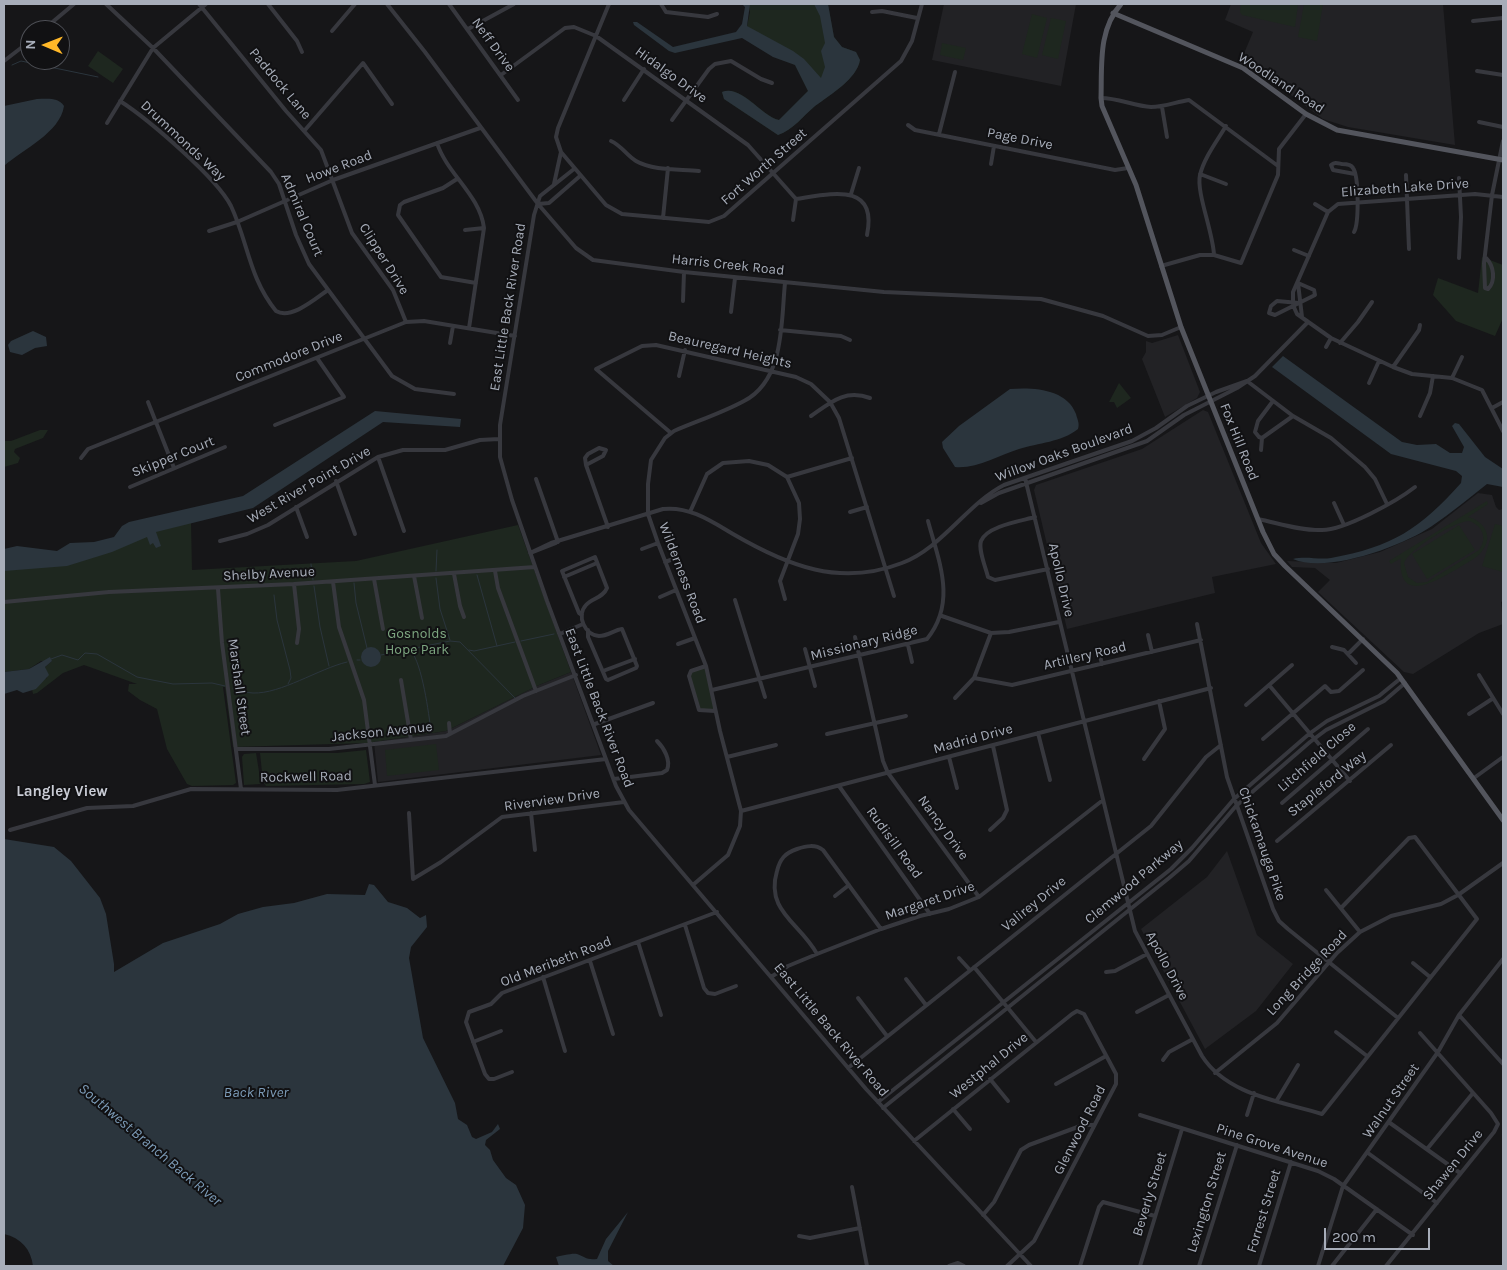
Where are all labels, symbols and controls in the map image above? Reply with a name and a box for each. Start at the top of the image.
street label: Neff Drive [468,15,518,75]
north arrow [20,20,70,70]
text: N [22,40,39,50]
street label: Hidalgo Drive [632,43,710,107]
street label: Paddock Lane [245,45,315,123]
street label: Woodland Road [1235,49,1327,117]
street label: Drummonds Way [137,97,229,185]
street label: Page Drive [986,124,1054,154]
street label: Fort Worth Street [718,125,810,209]
street label: Howe Road [303,147,375,187]
street label: Admiral Court [277,171,327,259]
street label: Elizabeth Lake Drive [1340,175,1470,201]
street label: Clipper Drive [355,220,413,298]
street label: East Little Back River Road [486,222,530,392]
street label: Harris Creek Road [671,251,785,279]
street label: Commodore Drive [233,328,345,386]
street label: Beauregard Heights [667,328,793,372]
street label: Fox Hill Road [1216,401,1262,483]
street label: Willow Oaks Boulevard [993,420,1135,486]
street label: Skipper Court [129,433,217,481]
street label: West River Point Drive [244,443,374,527]
street label: Wilderness Road [655,520,709,626]
street label: Apollo Drive [1044,541,1078,619]
street label: Shelby Avenue [223,563,315,585]
street label: Missionary Ridge [809,622,919,664]
park label: Gosnolds Hope Park [385,626,449,658]
street label: East Little Back River Road [561,626,637,790]
street label: Marshall Street [224,637,254,737]
street label: Artillery Road [1042,638,1128,674]
street label: Jackson Avenue [331,718,433,746]
street label: Litchfield Close [1274,718,1360,796]
street label: Madrid Drive [932,720,1014,758]
street label: Stapleford Way [1284,747,1370,821]
street label: Rockwell Road [260,768,352,786]
district label: Langley View [16,783,108,801]
street label: Riverview Drive [503,785,601,815]
street label: Chickamauga Pike [1235,785,1289,903]
street label: Nancy Drive [914,793,972,863]
street label: Rudisill Road [862,804,926,882]
street label: Clemwood Parkway [1082,836,1186,928]
street label: Valirey Drive [998,873,1070,935]
street label: Margaret Drive [883,878,977,924]
street label: Long Bridge Road [1263,927,1351,1019]
street label: Apollo Drive [1142,929,1192,1003]
street label: Old Meribeth Road [498,933,614,991]
street label: East Little Back River Road [770,960,892,1100]
street label: Westphal Drive [946,1029,1032,1103]
street label: Walnut Street [1359,1060,1423,1142]
water label: Southwest Branch Back River [75,1080,225,1210]
street label: Glenwood Road [1050,1083,1110,1177]
water label: Back River [224,1084,288,1102]
street label: Pine Grove Avenue [1214,1120,1330,1172]
street label: Shawen Drive [1419,1126,1487,1204]
street label: Beverly Street [1129,1150,1171,1238]
street label: Lexington Street [1184,1150,1230,1254]
street label: Forrest Street [1243,1167,1285,1255]
scale bar [1327,1218,1433,1250]
text: 200 m [1332,1228,1376,1246]

